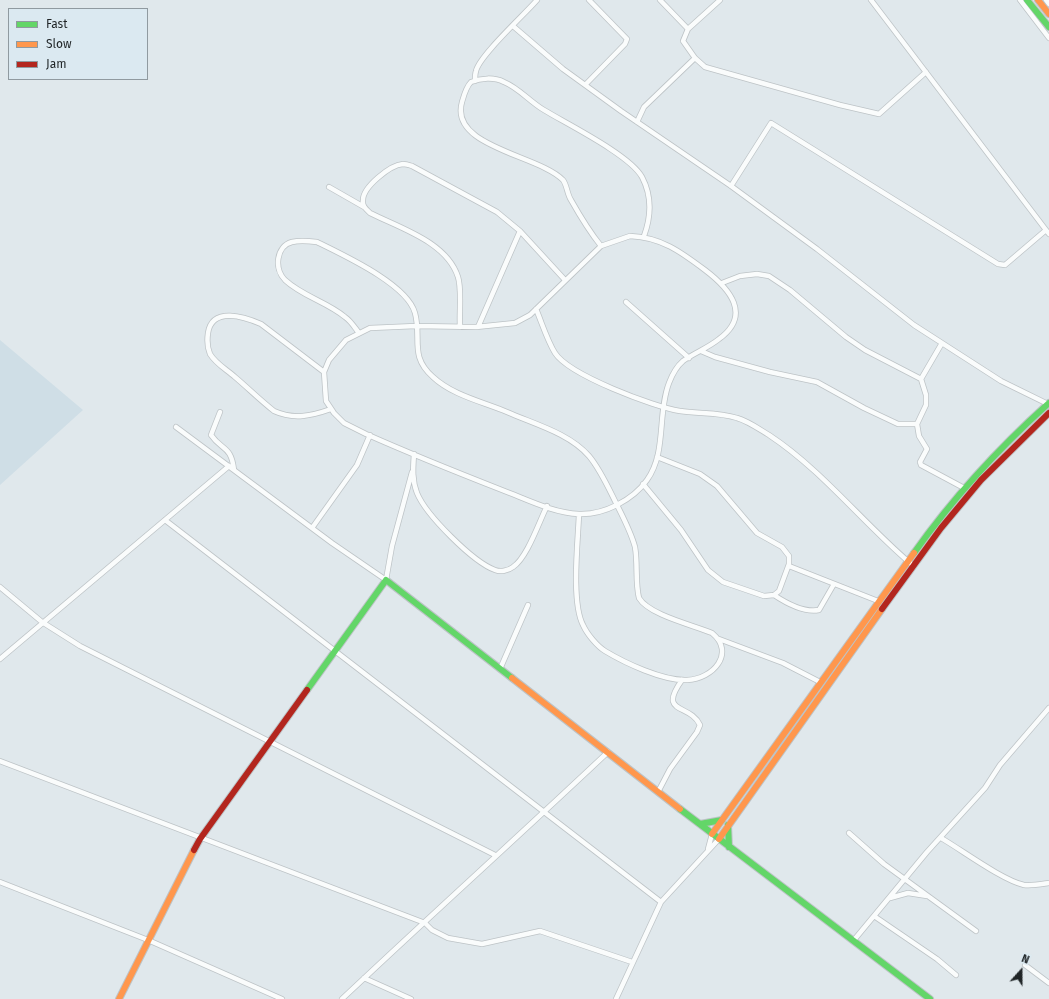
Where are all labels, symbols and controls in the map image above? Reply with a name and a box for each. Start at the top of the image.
legend [8,8,148,80]
text: Fast [46,17,68,31]
text: Slow [46,37,72,51]
text: Jam [46,57,66,71]
north arrow [1001,951,1041,991]
text: N [1020,952,1031,967]

